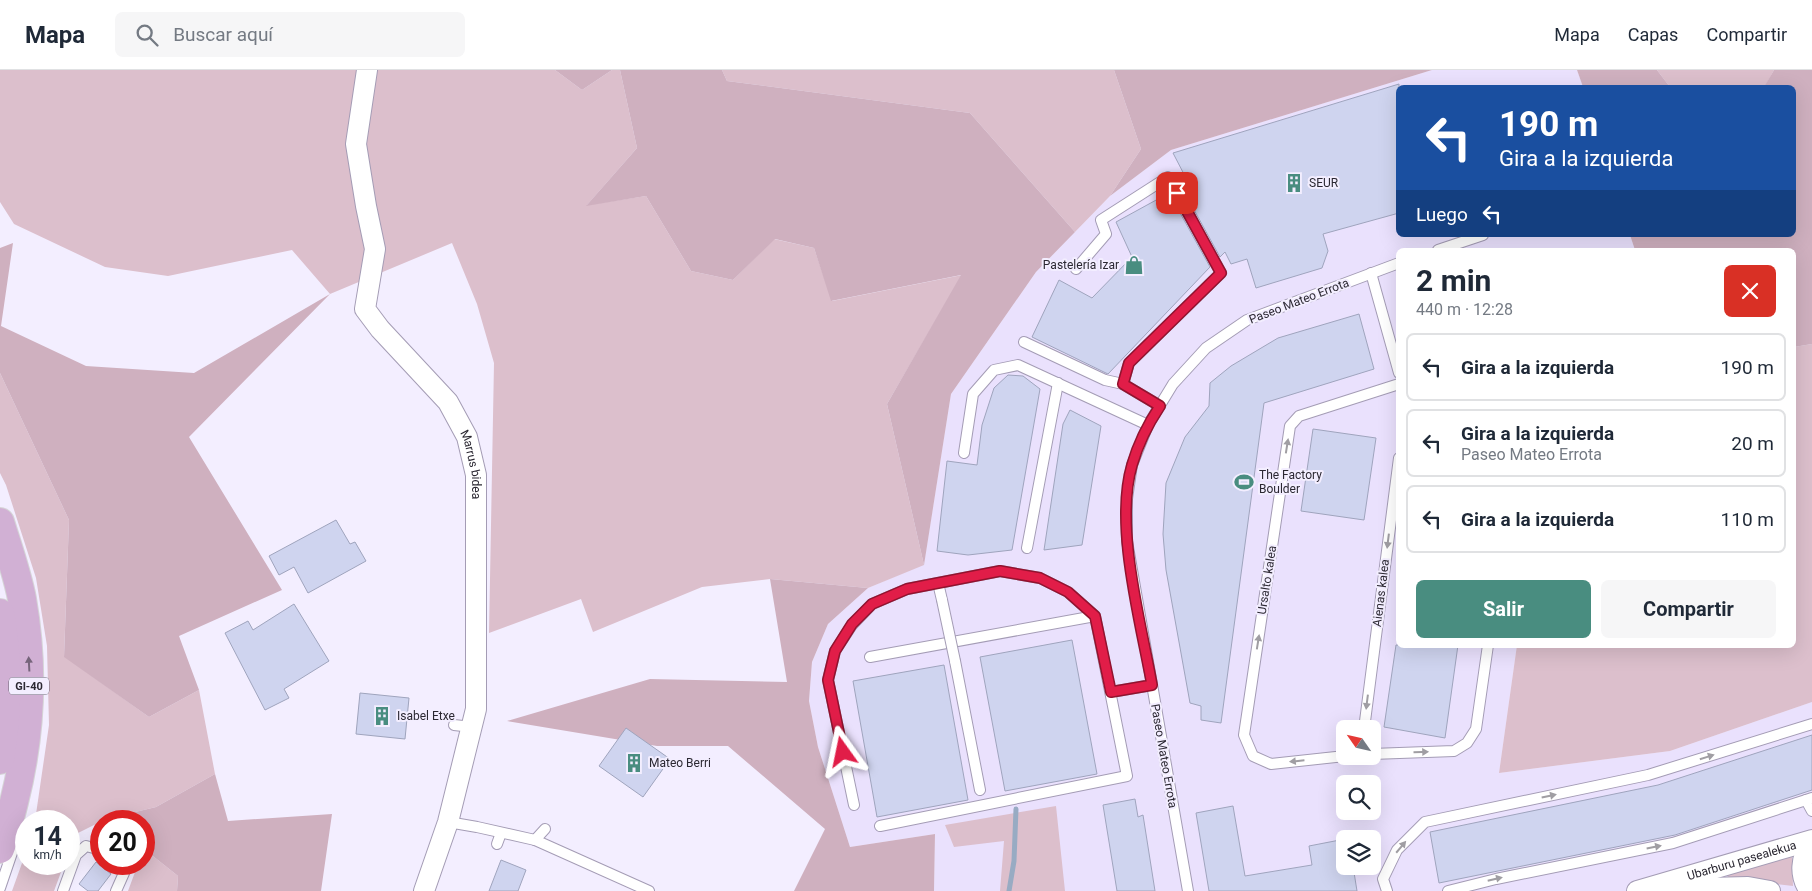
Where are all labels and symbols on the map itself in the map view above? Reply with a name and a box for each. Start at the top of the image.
pin [1156,172,1198,214]
building icon: SEUR [1283,172,1305,194]
place label: SEUR [1309,176,1339,190]
shop icon: Pastelería Izar [1123,254,1145,276]
place label: Pastelería Izar [1043,258,1119,272]
street label: Paseo Mateo Errota [1247,276,1351,326]
street label: Marrus bidea [457,427,483,499]
one-way arrow [1284,438,1292,454]
place label: The Factory Boulder [1259,468,1322,496]
sports icon: The Factory Boulder [1233,471,1255,493]
one-way arrow [1384,533,1392,549]
street label: Ursalto kalea [1255,545,1279,615]
street label: Aienas kalea [1370,558,1392,628]
one-way arrow [1255,633,1263,649]
one-way arrow [24,656,32,672]
road number: GI-40 [9,678,49,694]
one-way arrow [1363,694,1371,710]
street label: Paseo Mateo Errota [1148,703,1180,809]
building icon: Isabel Etxe [371,705,393,727]
place label: Isabel Etxe [397,709,455,723]
north arrow [1336,720,1381,765]
position arrow [816,725,868,777]
one-way arrow [1413,747,1429,755]
building icon: Mateo Berri [623,752,645,774]
one-way arrow [1700,752,1715,760]
place label: Mateo Berri [649,756,711,770]
one-way arrow [1288,757,1304,765]
one-way arrow [1542,791,1558,799]
speed limit sign: 20 [90,810,155,875]
street label: Ubarburu pasealekua [1685,838,1798,883]
one-way arrow [1395,841,1406,854]
one-way arrow [1647,843,1662,851]
one-way arrow [1488,875,1503,883]

